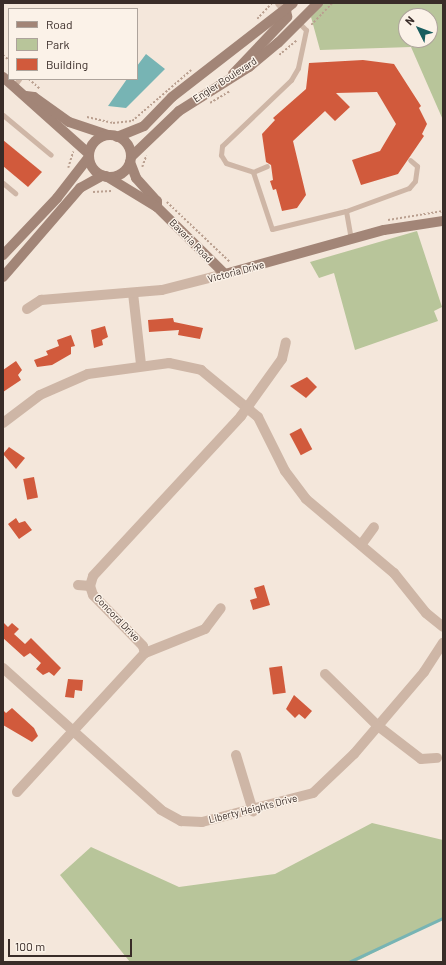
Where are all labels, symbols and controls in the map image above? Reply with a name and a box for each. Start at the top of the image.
legend [8,8,138,80]
north arrow [398,8,438,48]
text: N [402,13,417,27]
text: Road [46,17,73,31]
text: Park [46,37,70,51]
street label: Engler Boulevard [191,55,259,105]
text: Building [46,57,88,71]
street label: Bavaria Road [167,217,215,265]
street label: Victoria Drive [206,259,266,285]
street label: Concord Drive [92,592,142,644]
street label: Liberty Heights Drive [207,792,299,826]
scale bar [10,931,134,957]
text: 100 m [15,939,45,953]

